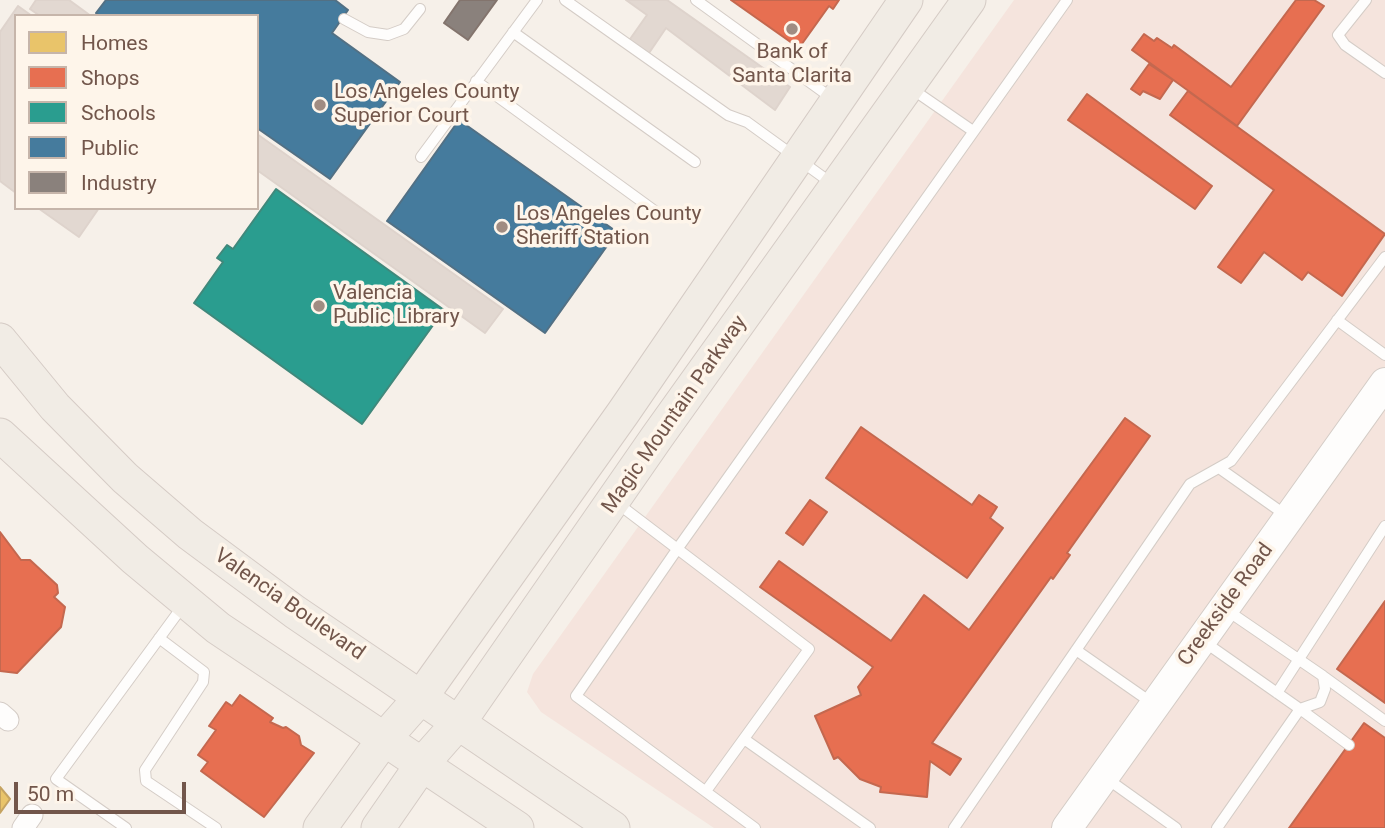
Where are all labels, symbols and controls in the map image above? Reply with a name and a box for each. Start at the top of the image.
legend [14,14,259,210]
marker: Bank of Santa Clarita [784,21,800,37]
text: Homes [81,31,148,55]
place label: Bank of Santa Clarita [732,40,852,90]
text: Shops [81,66,140,90]
place label: Los Angeles County Superior Court [334,80,519,130]
marker: Los Angeles County Superior Court [312,97,328,113]
text: Schools [81,101,156,125]
text: Public [81,136,139,160]
text: Industry [81,171,157,195]
place label: Los Angeles County Sheriff Station [516,202,701,252]
marker: Los Angeles County Sheriff Station [494,219,510,235]
place label: Valencia Public Library [333,281,460,331]
marker: Valencia Public Library [311,298,327,314]
street label: Magic Mountain Parkway [597,311,753,519]
street label: Creekside Road [1173,539,1279,671]
street label: Valencia Boulevard [209,544,369,666]
scale bar [18,768,189,812]
text: 50 m [27,782,74,806]

